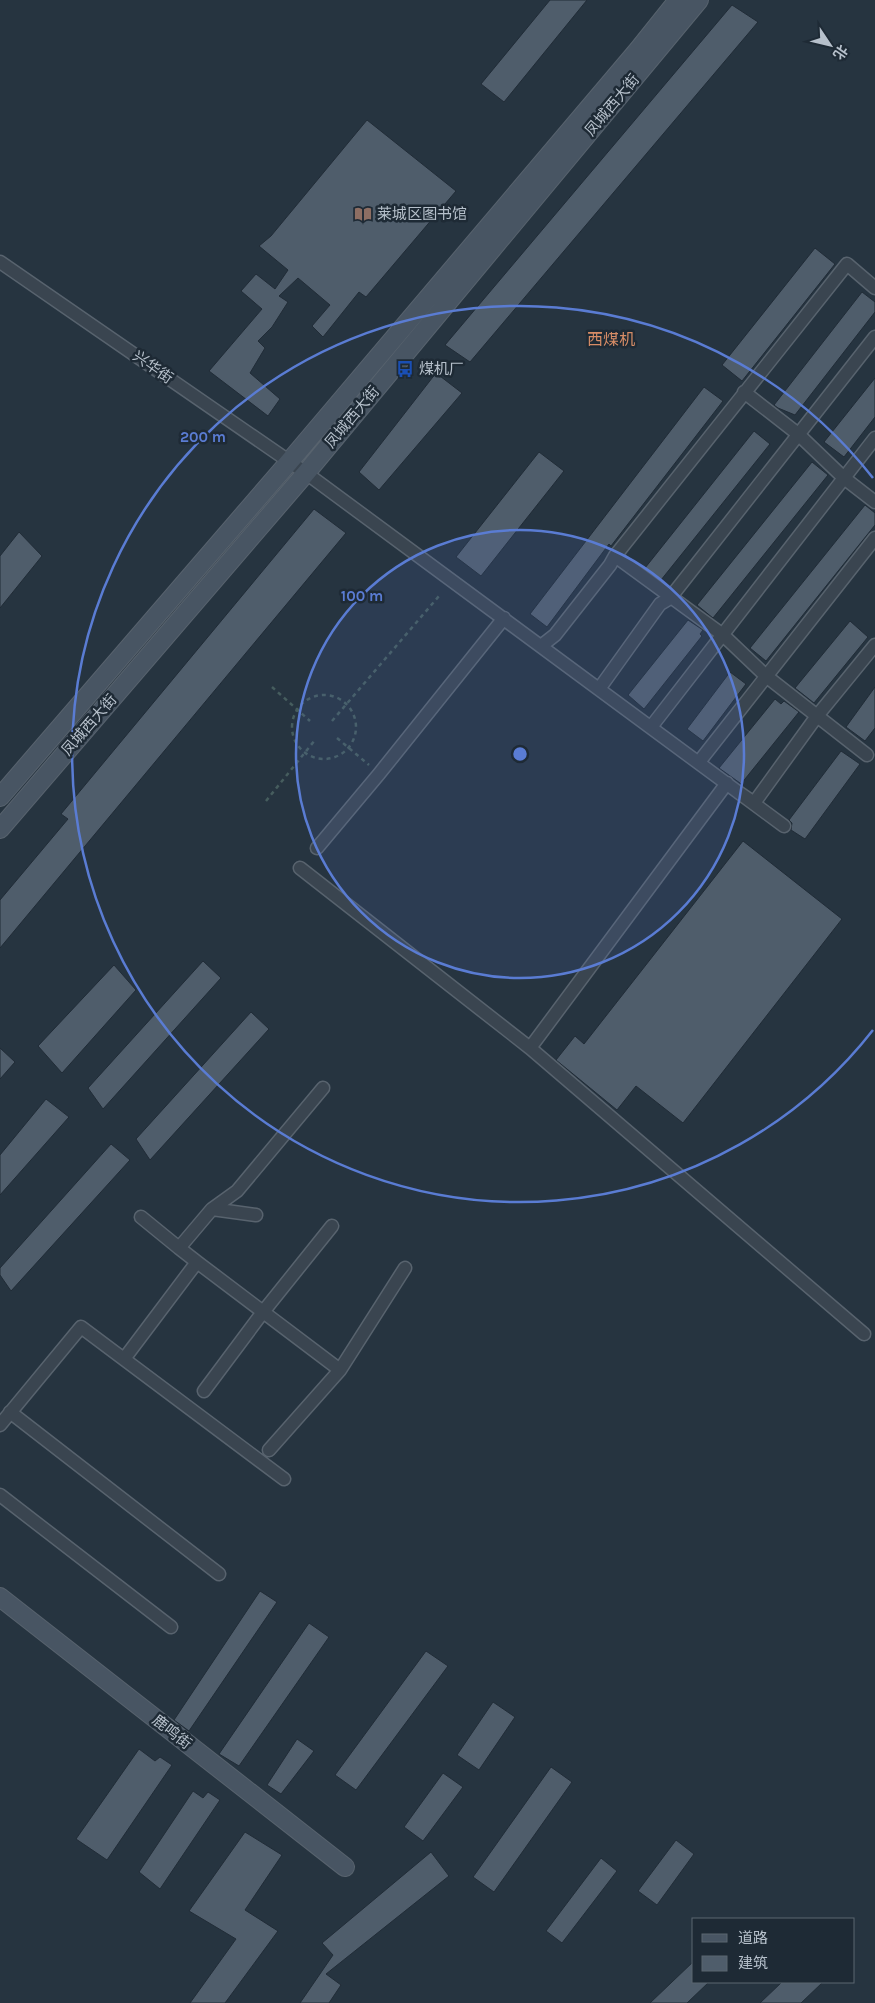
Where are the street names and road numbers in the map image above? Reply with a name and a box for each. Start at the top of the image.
street label: 凤城西大街 [581,70,643,140]
street label: 兴华街 [129,347,177,387]
street label: 凤城西大街 [321,382,383,452]
street label: 凤城西大街 [58,691,120,759]
street label: 鹿鸣街 [149,1711,195,1753]

